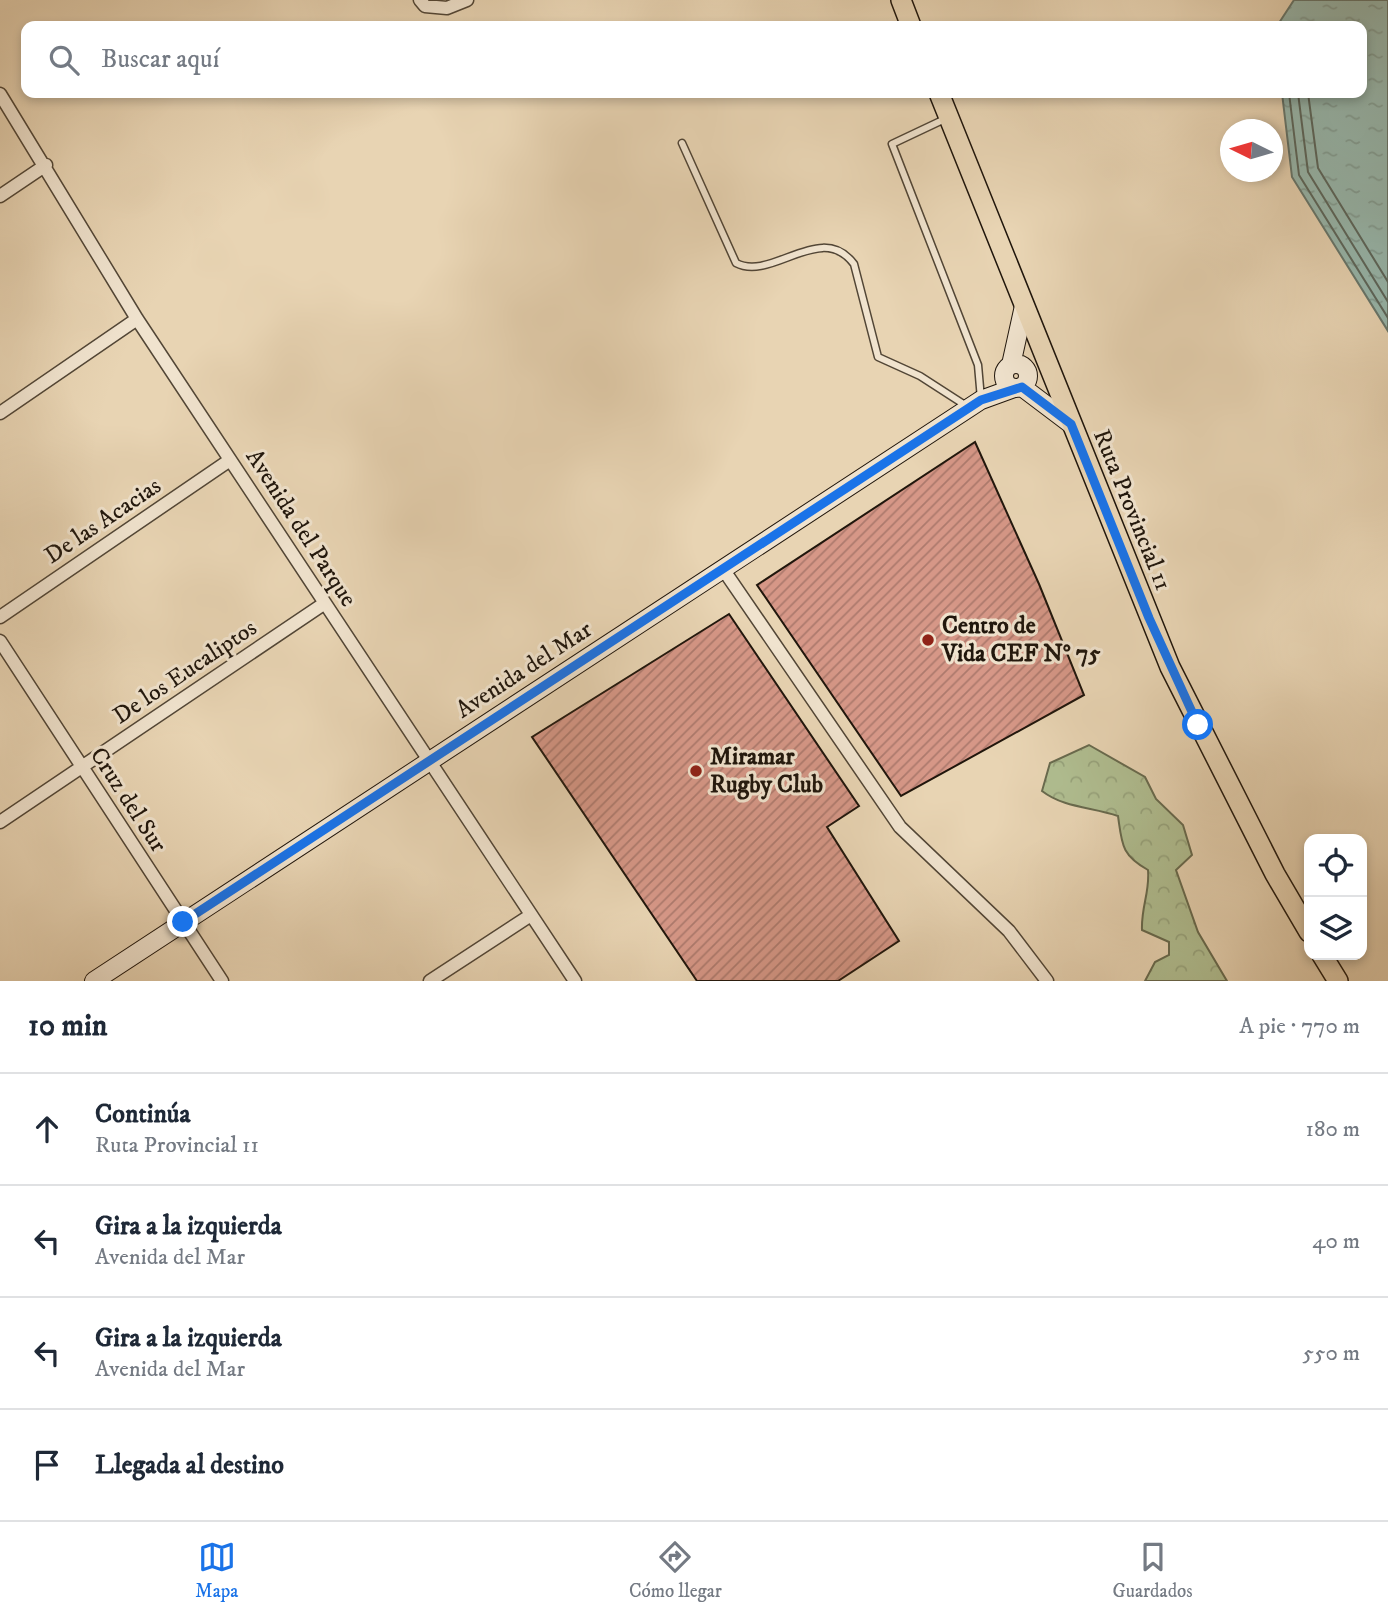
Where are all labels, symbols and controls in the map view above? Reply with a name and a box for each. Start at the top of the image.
search box [21,21,1367,98]
icon: search [45,41,83,79]
text: Buscar aquí [101,43,219,76]
north arrow [1220,119,1283,182]
street label: Ruta Provincial 11 [1086,425,1178,595]
street label: Avenida del Parque [239,444,363,613]
street label: De las Acacias [39,471,167,571]
place label: Centro de Vida CEF N° 75 [941,611,1100,669]
street label: De los Eucaliptos [107,613,263,731]
street label: Avenida del Mar [450,615,598,725]
marker: Centro de Vida CEF N° 75 [920,632,936,648]
route start [1182,709,1213,740]
street label: Cruz del Sur [83,742,173,858]
place label: Miramar Rugby Club [710,742,823,800]
marker: Miramar Rugby Club [688,763,704,779]
map controls [1304,834,1367,960]
button: locate [1304,834,1367,897]
button: layers [1304,897,1367,960]
route end [167,906,198,937]
text: 10 min [28,1008,107,1045]
text: A pie · 770 m [1239,1012,1360,1041]
text: Continúa [95,1098,190,1131]
icon: ahead [28,1110,66,1148]
text: 180 m [1305,1115,1360,1144]
text: Ruta Provincial 11 [95,1131,259,1160]
text: Gira a la izquierda [95,1210,282,1243]
icon: left [28,1222,66,1260]
text: 40 m [1312,1227,1360,1256]
text: Avenida del Mar [95,1243,245,1272]
text: Gira a la izquierda [95,1322,282,1355]
icon: left [28,1334,66,1372]
text: 550 m [1303,1339,1360,1368]
text: Avenida del Mar [95,1355,245,1384]
icon: arrive [28,1446,66,1484]
text: Llegada al destino [95,1449,284,1482]
tab: Mapa [195,1538,238,1603]
tab: Cómo llegar [629,1538,722,1603]
tab: Guardados [1113,1538,1193,1603]

